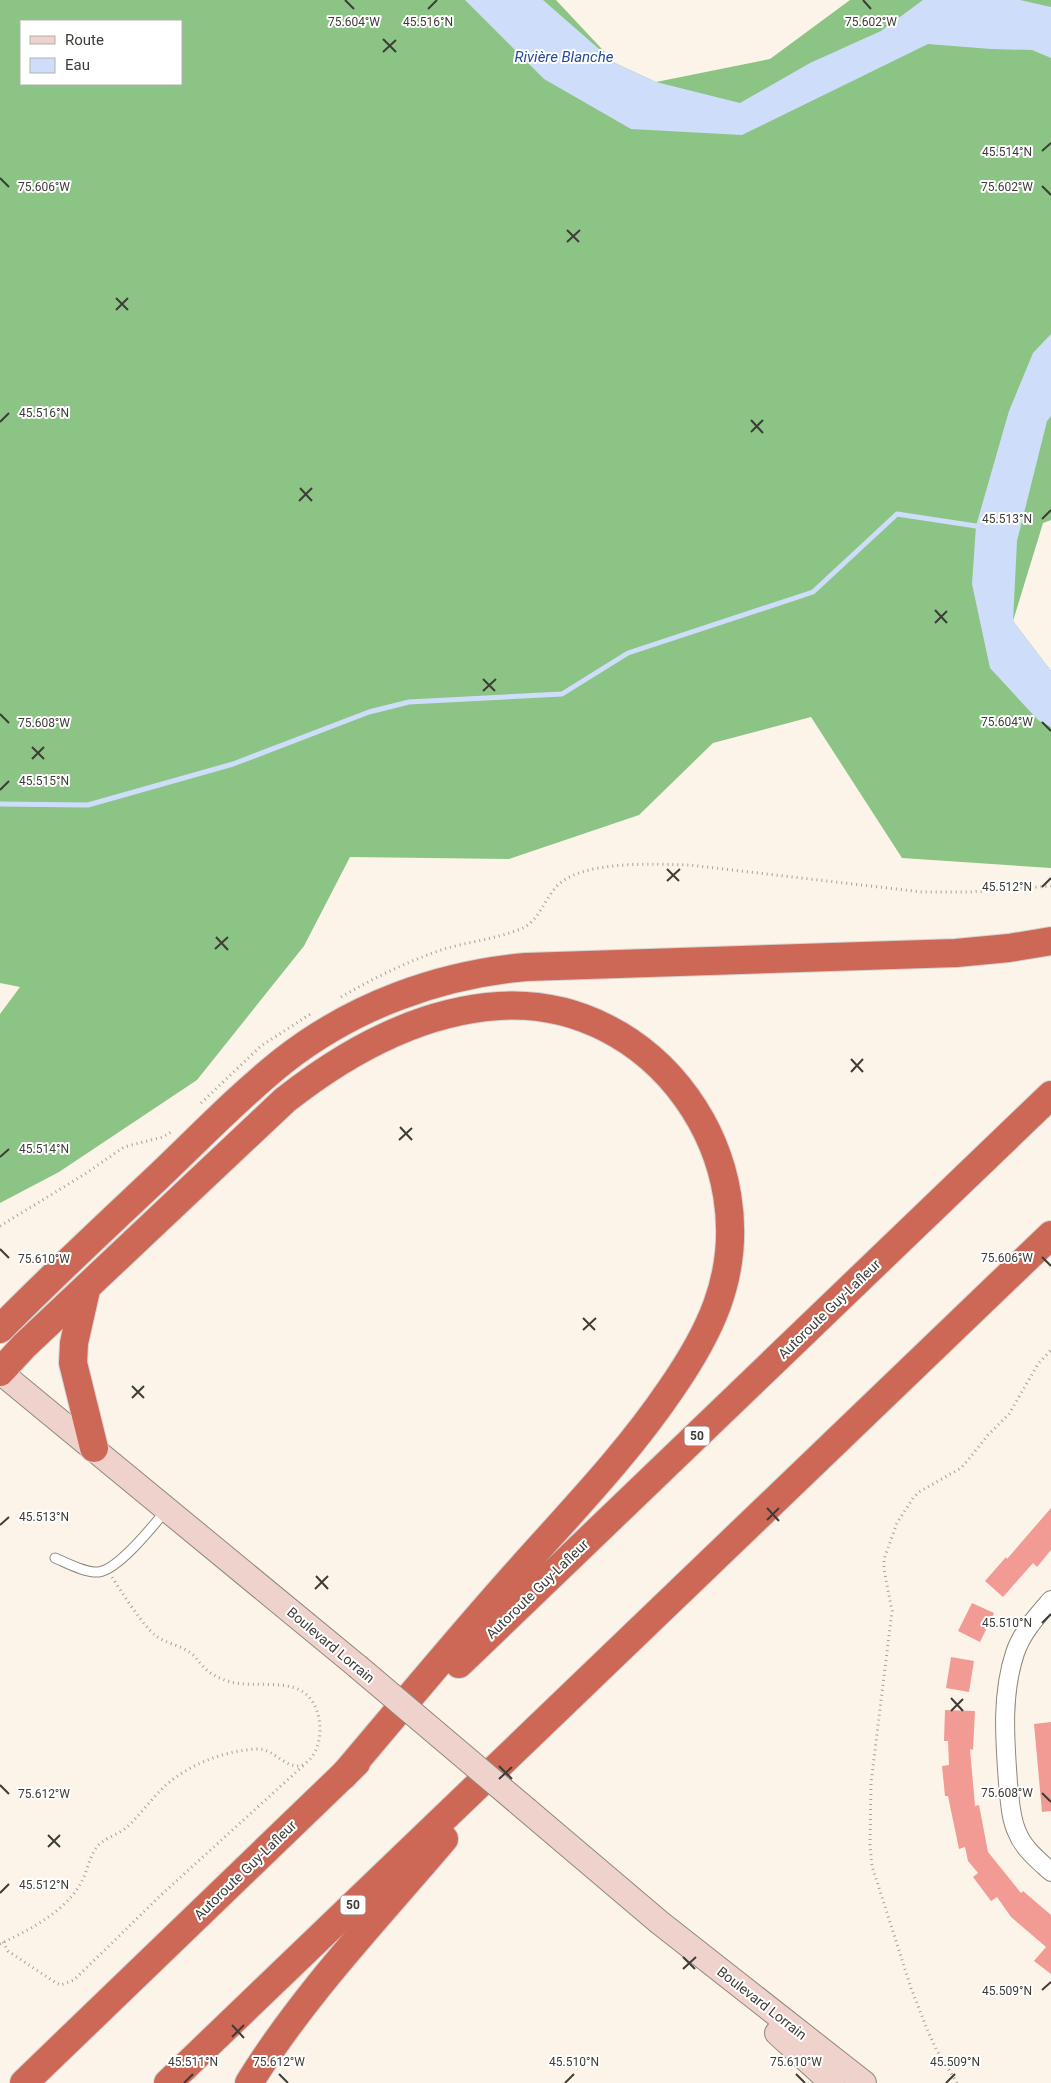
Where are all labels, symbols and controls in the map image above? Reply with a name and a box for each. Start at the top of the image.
text: 75.604°W [328,15,380,29]
text: 45.516°N [403,15,453,29]
text: 75.602°W [845,15,897,29]
legend [20,20,182,85]
text: Route [65,31,104,49]
water label: Rivière Blanche [515,48,614,66]
text: Eau [65,56,90,74]
text: 45.514°N [982,145,1032,159]
text: 75.606°W [18,180,70,194]
text: 75.602°W [981,180,1033,194]
text: 45.516°N [19,406,69,420]
text: 45.513°N [982,512,1032,526]
text: 75.604°W [981,715,1033,729]
text: 75.608°W [18,716,70,730]
text: 45.515°N [19,774,69,788]
text: 45.512°N [982,880,1032,894]
text: 45.514°N [19,1142,69,1156]
text: 75.606°W [981,1251,1033,1265]
text: 75.610°W [18,1252,70,1266]
street label: Autoroute Guy-Lafleur [775,1256,884,1362]
road number: 50 [684,1426,710,1445]
text: 45.513°N [19,1510,69,1524]
street label: Autoroute Guy-Lafleur [483,1536,592,1642]
street label: Boulevard Lorrain [284,1604,378,1686]
text: 45.510°N [982,1616,1032,1630]
text: 75.608°W [981,1786,1033,1800]
text: 75.612°W [18,1787,70,1801]
street label: Autoroute Guy-Lafleur [191,1817,300,1923]
text: 45.512°N [19,1878,69,1892]
road number: 50 [340,1896,366,1914]
street label: Boulevard Lorrain [714,1963,810,2043]
text: 45.509°N [982,1984,1032,1998]
text: 45.511°N [168,2055,218,2069]
text: 75.612°W [253,2055,305,2069]
text: 45.510°N [549,2055,599,2069]
text: 75.610°W [770,2055,822,2069]
text: 45.509°N [930,2055,980,2069]

